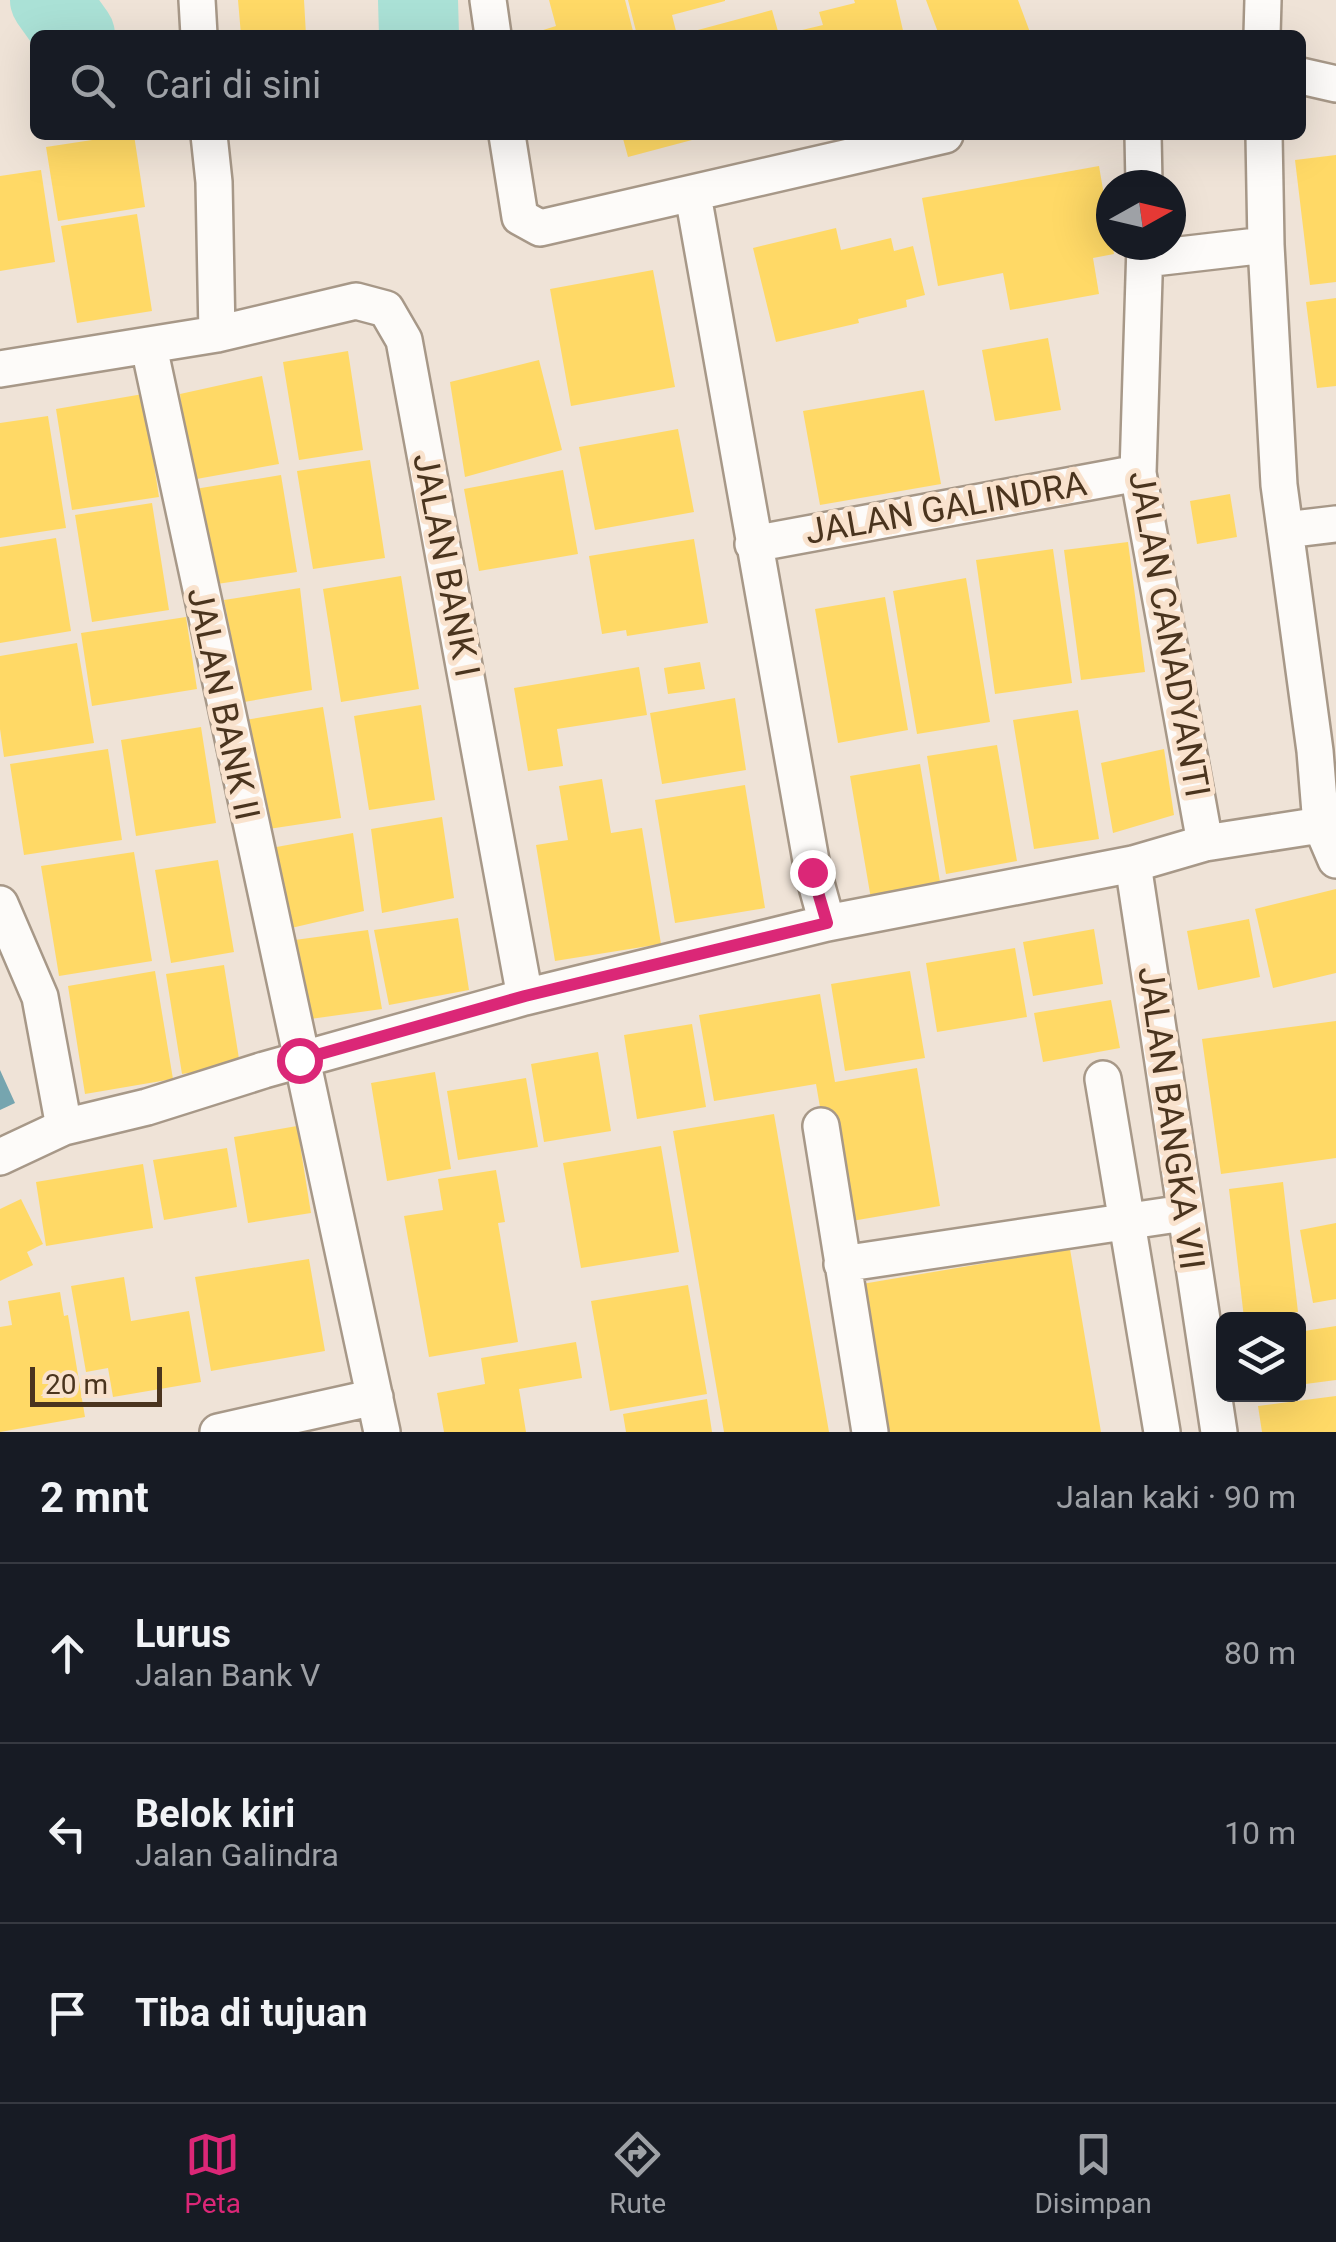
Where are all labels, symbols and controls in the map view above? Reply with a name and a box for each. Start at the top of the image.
search box [30,30,1306,140]
icon: search [65,58,120,113]
text: Cari di sini [145,63,321,107]
north arrow [1096,170,1186,260]
street label: JALAN BANK I [404,450,488,680]
street label: JALAN GALINDRA [802,463,1090,553]
street label: JALAN CANADYANTI [1120,468,1218,800]
street label: JALAN BANK II [178,584,268,824]
route end [790,850,836,896]
street label: JALAN BANGKA VII [1129,964,1213,1272]
route start [277,1038,323,1084]
map controls [1216,1312,1306,1402]
button: layers [1216,1312,1306,1402]
scale bar [30,1362,162,1406]
text: 20 m [45,1368,108,1401]
text: 2 mnt [40,1473,149,1522]
text: Jalan kaki · 90 m [1056,1478,1296,1516]
text: Lurus [135,1612,231,1656]
icon: ahead [40,1626,95,1681]
text: 80 m [1224,1634,1296,1672]
text: Jalan Bank V [135,1656,320,1694]
text: Belok kiri [135,1792,295,1836]
icon: left [40,1806,95,1861]
text: 10 m [1224,1814,1296,1852]
text: Jalan Galindra [135,1836,339,1874]
icon: arrive [40,1986,95,2041]
text: Tiba di tujuan [135,1991,368,2035]
tab: Peta [184,2127,241,2220]
tab: Rute [609,2127,666,2220]
tab: Disimpan [1034,2127,1152,2220]

